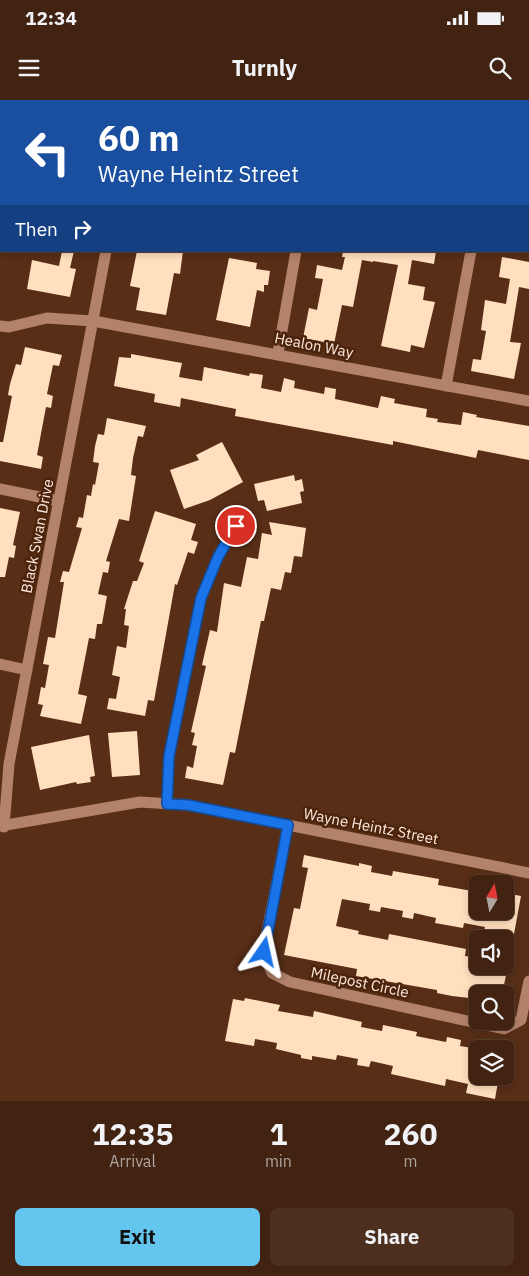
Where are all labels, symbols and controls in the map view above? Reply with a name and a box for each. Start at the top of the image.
text: 12:34 [25,6,77,30]
text: Turnly [232,53,297,82]
icon: menu [15,54,43,82]
icon: search [486,54,514,82]
text: 60 m [98,115,180,161]
icon: left [15,120,80,185]
text: Wayne Heintz Street [98,159,299,188]
icon: right [68,215,96,243]
text: Then [15,217,58,241]
street label: Healon Way [273,328,356,362]
street label: Black Swan Drive [17,477,57,595]
pin [215,505,257,547]
icon: arrive [222,512,250,540]
street label: Wayne Heintz Street [302,804,440,848]
north arrow [469,875,514,920]
map controls [469,875,514,1085]
position arrow [237,925,289,977]
button: sound [469,930,514,975]
street label: Milepost Circle [309,962,411,1002]
button: search [469,985,514,1030]
button: layers [469,1040,514,1085]
text: 12:35 [92,1114,173,1153]
text: 1 [269,1114,287,1153]
text: 260 [383,1114,437,1153]
text: Arrival [109,1151,156,1171]
text: min [265,1151,292,1171]
text: m [403,1151,417,1171]
button: Exit [15,1208,260,1266]
button: Share [270,1208,514,1266]

